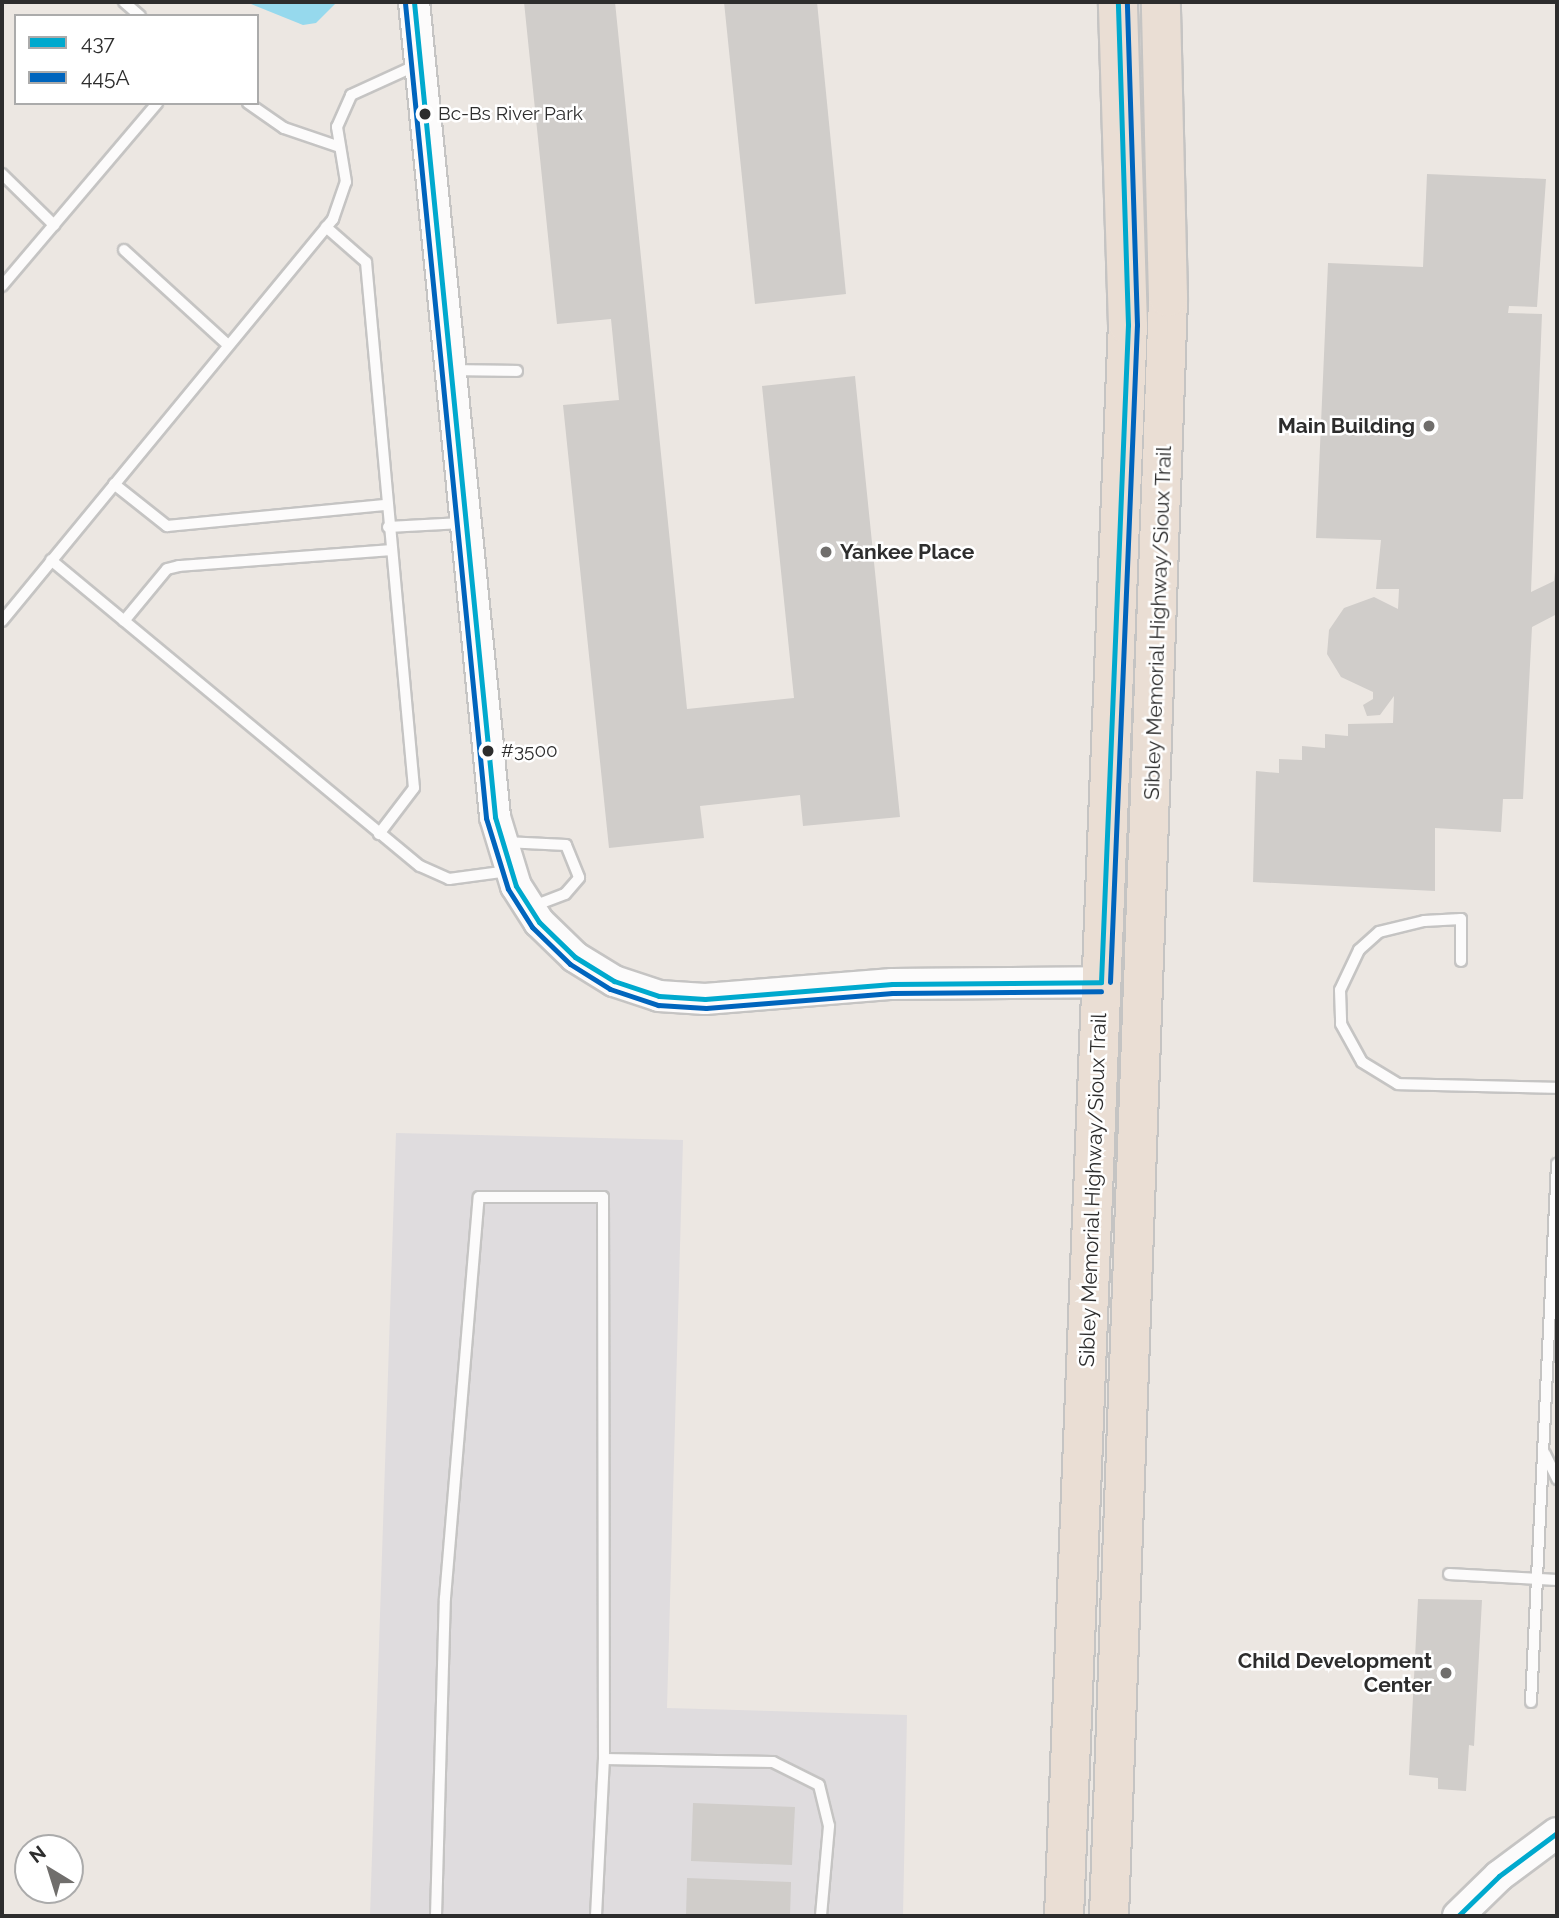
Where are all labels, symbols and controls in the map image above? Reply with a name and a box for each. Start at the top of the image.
legend [14,14,259,105]
text: 437 [81,30,115,55]
text: 445A [81,65,130,90]
place label: Bc-Bs River Park [438,103,583,125]
marker: Bc-Bs River Park [418,107,432,121]
place label: Main Building [1278,413,1415,439]
marker: Main Building [1421,418,1437,434]
street label: Sibley Memorial Highway/Sioux Trail [1139,445,1177,801]
place label: Yankee Place [840,539,974,565]
marker: Yankee Place [818,544,834,560]
place label: #3500 [501,740,558,762]
marker: #3500 [481,744,495,758]
street label: Sibley Memorial Highway/Sioux Trail [1074,1012,1112,1368]
place label: Child Development Center [1238,1648,1432,1698]
marker: Child Development Center [1438,1665,1454,1681]
north arrow [14,1834,84,1904]
text: N [25,1841,50,1867]

